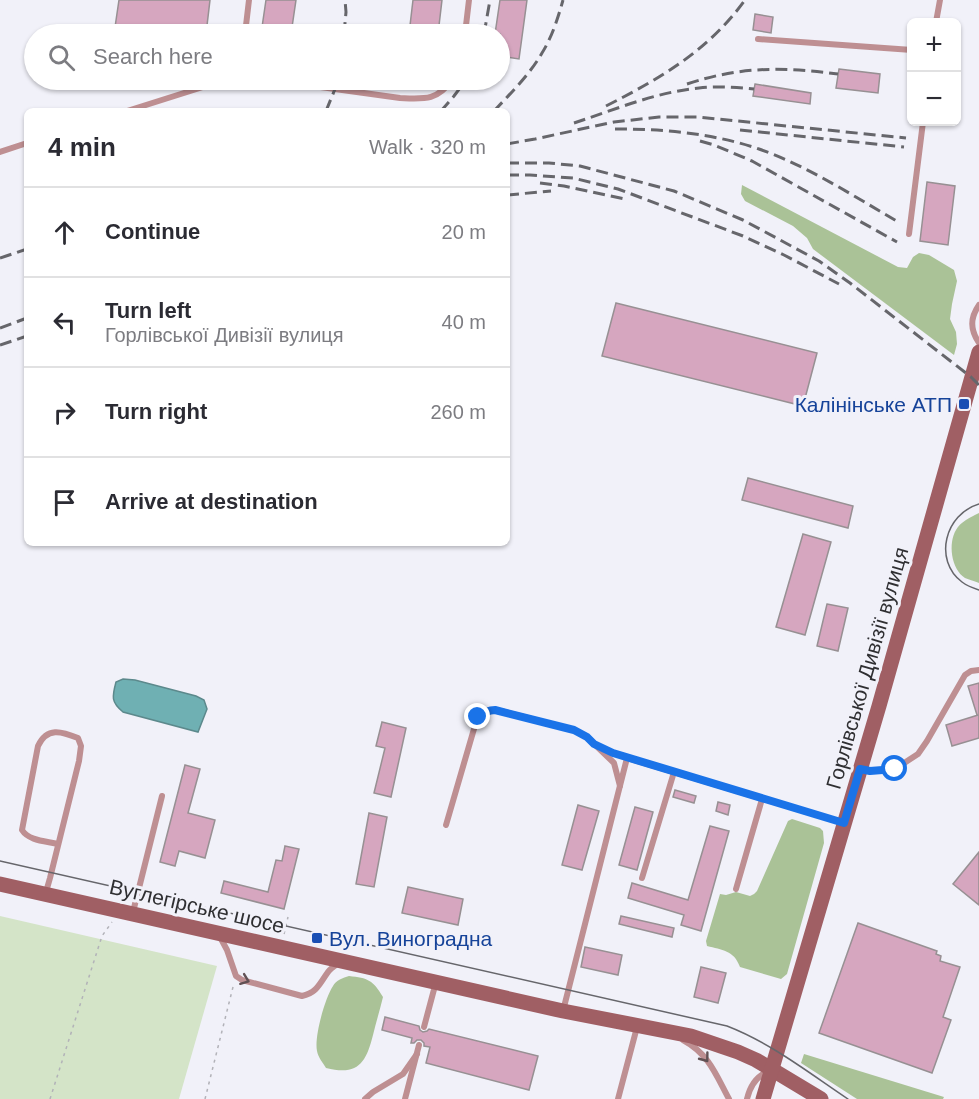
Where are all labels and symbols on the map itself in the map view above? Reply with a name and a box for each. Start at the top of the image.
place label: Калінінське АТП [795,393,952,416]
marker: Калінінське АТП [957,397,971,411]
street label: Горлівської Дивізії вулиця [821,544,913,792]
route end [464,703,490,729]
route start [881,755,907,781]
street label: Вуглегірське шосе [107,875,287,937]
place label: Вул. Виноградна [329,927,493,950]
marker: Вул. Виноградна [310,931,324,945]
one-way arrow [239,973,250,985]
one-way arrow [697,1052,708,1063]

